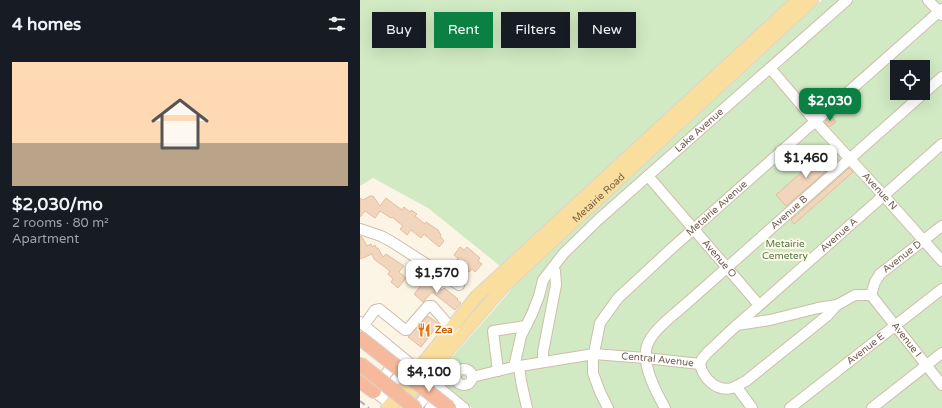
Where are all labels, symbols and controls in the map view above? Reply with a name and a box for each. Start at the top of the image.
chip: Buy [372,12,426,48]
chip: Rent [434,12,493,48]
chip: Filters [501,12,570,48]
chip: New [578,12,636,48]
icon: filters [326,13,348,35]
text: 4 homes [12,14,81,35]
map controls [890,60,930,100]
button: locate [890,60,930,100]
icon: home [144,88,216,160]
pin: $2,030 [797,88,863,122]
text: $2,030 [808,93,852,109]
street label: Lake Avenue [673,106,726,155]
pin: $1,460 [773,145,839,179]
text: $1,460 [784,150,828,166]
street label: Avenue N [859,170,900,213]
street label: Metairie Road [570,171,627,225]
street label: Metairie Avenue [684,178,750,239]
street label: Avenue B [768,193,810,232]
text: $2,030/mo [12,194,103,215]
text: 2 rooms · 80 m² [12,215,109,231]
street label: Avenue A [818,215,860,255]
text: Apartment [12,231,79,247]
street label: Avenue O [699,237,739,280]
park label: Metairie Cemetery [762,238,809,262]
street label: Avenue D [880,238,924,276]
pin: $1,570 [404,260,470,294]
text: $1,570 [415,265,459,281]
street label: Avenue I [889,320,924,360]
restaurant icon: Zea [416,322,432,338]
place label: Zea [435,324,453,336]
street label: Avenue E [844,330,887,367]
street label: Central Avenue [621,350,695,369]
pin: $4,100 [396,359,462,393]
text: $4,100 [407,364,451,380]

